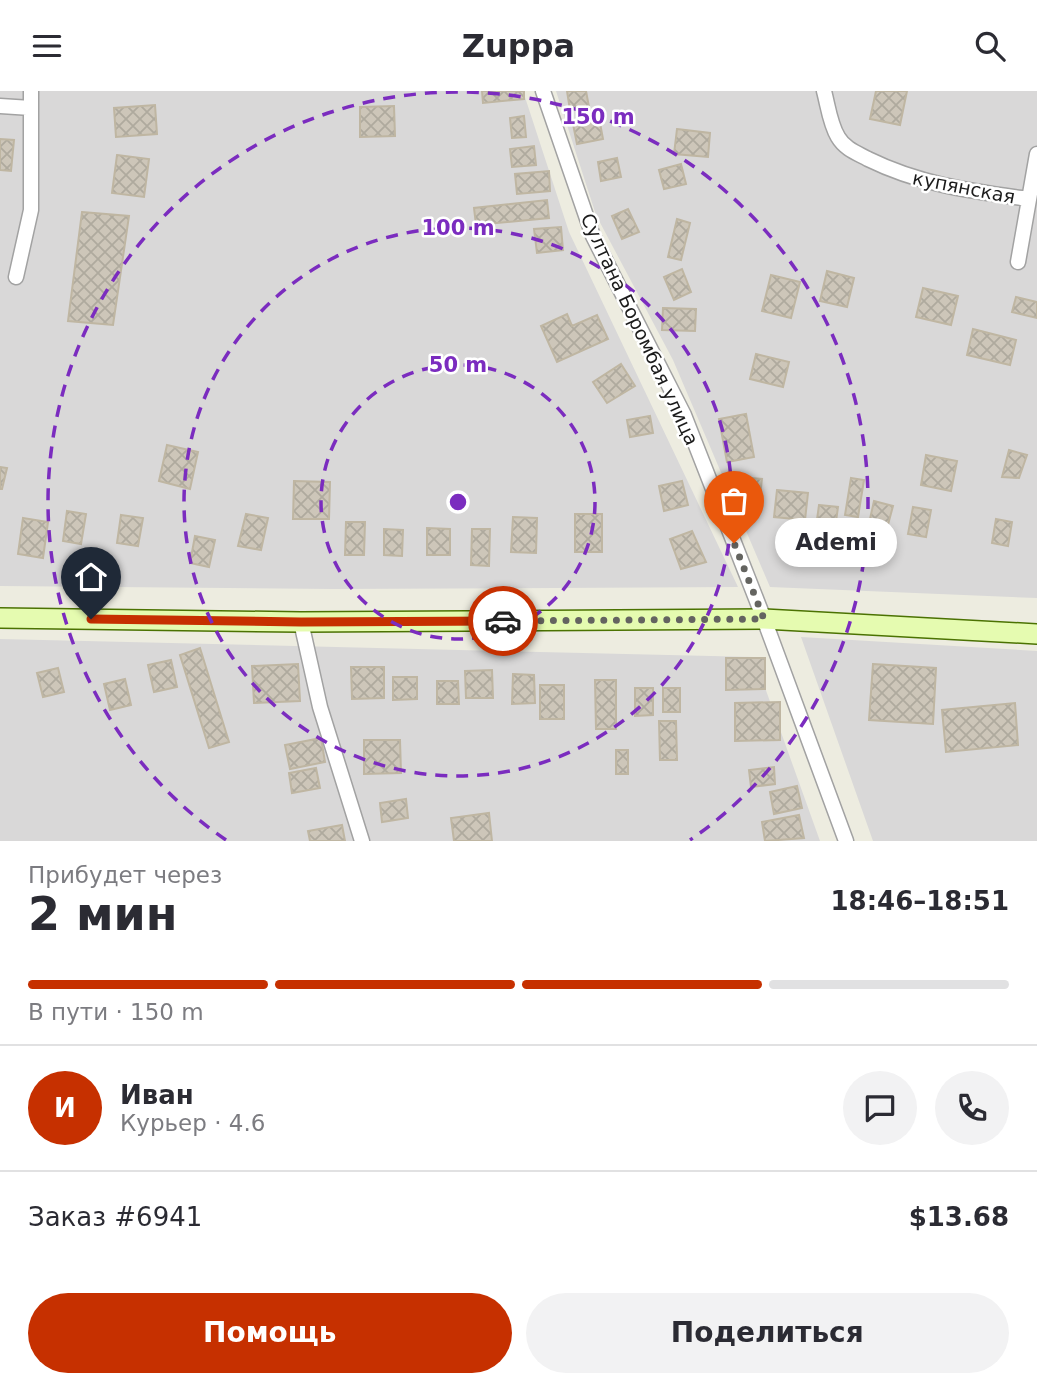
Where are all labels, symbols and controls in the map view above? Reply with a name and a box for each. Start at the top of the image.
icon: menu [28,27,66,65]
text: Zuppa [462,27,575,65]
icon: search [971,27,1009,65]
text: 150 m [561,105,635,129]
street label: купянская [911,166,1017,208]
street label: Султана Боромбая улица [577,210,703,448]
text: 100 m [421,216,495,240]
text: 50 m [429,353,487,377]
pin [704,471,764,543]
icon: bag [715,482,753,520]
centre of rings [446,490,470,514]
callout: Ademi [776,519,898,567]
text: Ademi [795,529,877,555]
pin [61,547,121,619]
icon: home [72,558,110,596]
courier [468,586,538,656]
icon: car [484,602,522,640]
text: Прибудет через [28,862,222,888]
text: 18:46–18:51 [830,886,1009,916]
text: 2 мин [28,887,178,941]
text: В пути · 150 m [28,999,204,1025]
button: chat [843,1071,917,1145]
button: phone [935,1071,1009,1145]
text: Иван [120,1080,194,1110]
text: И [54,1093,76,1123]
text: Курьер · 4.6 [120,1110,265,1136]
text: Заказ #6941 [28,1202,202,1232]
text: $13.68 [909,1202,1009,1232]
button: Помощь [28,1293,512,1373]
button: Поделиться [526,1293,1009,1373]

